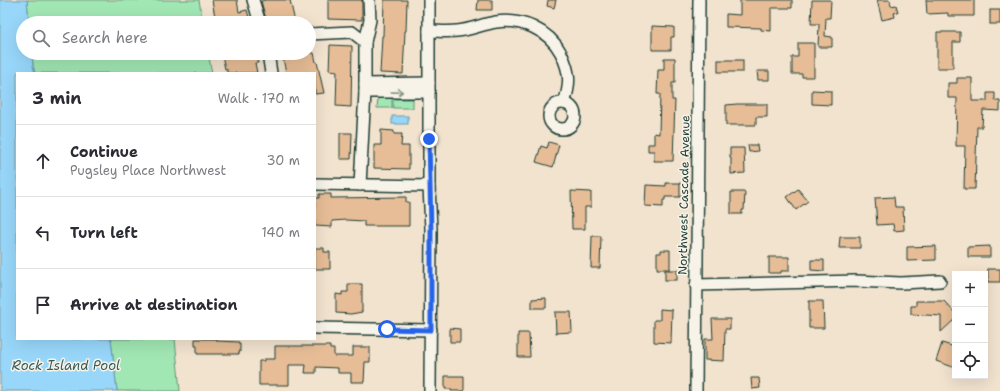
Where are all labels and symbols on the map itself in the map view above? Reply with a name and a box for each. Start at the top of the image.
one-way arrow [390,88,403,96]
street label: Northwest Cascade Avenue [675,115,693,275]
route end [420,130,438,148]
route start [378,320,396,338]
water label: Rock Island Pool [12,357,120,374]

